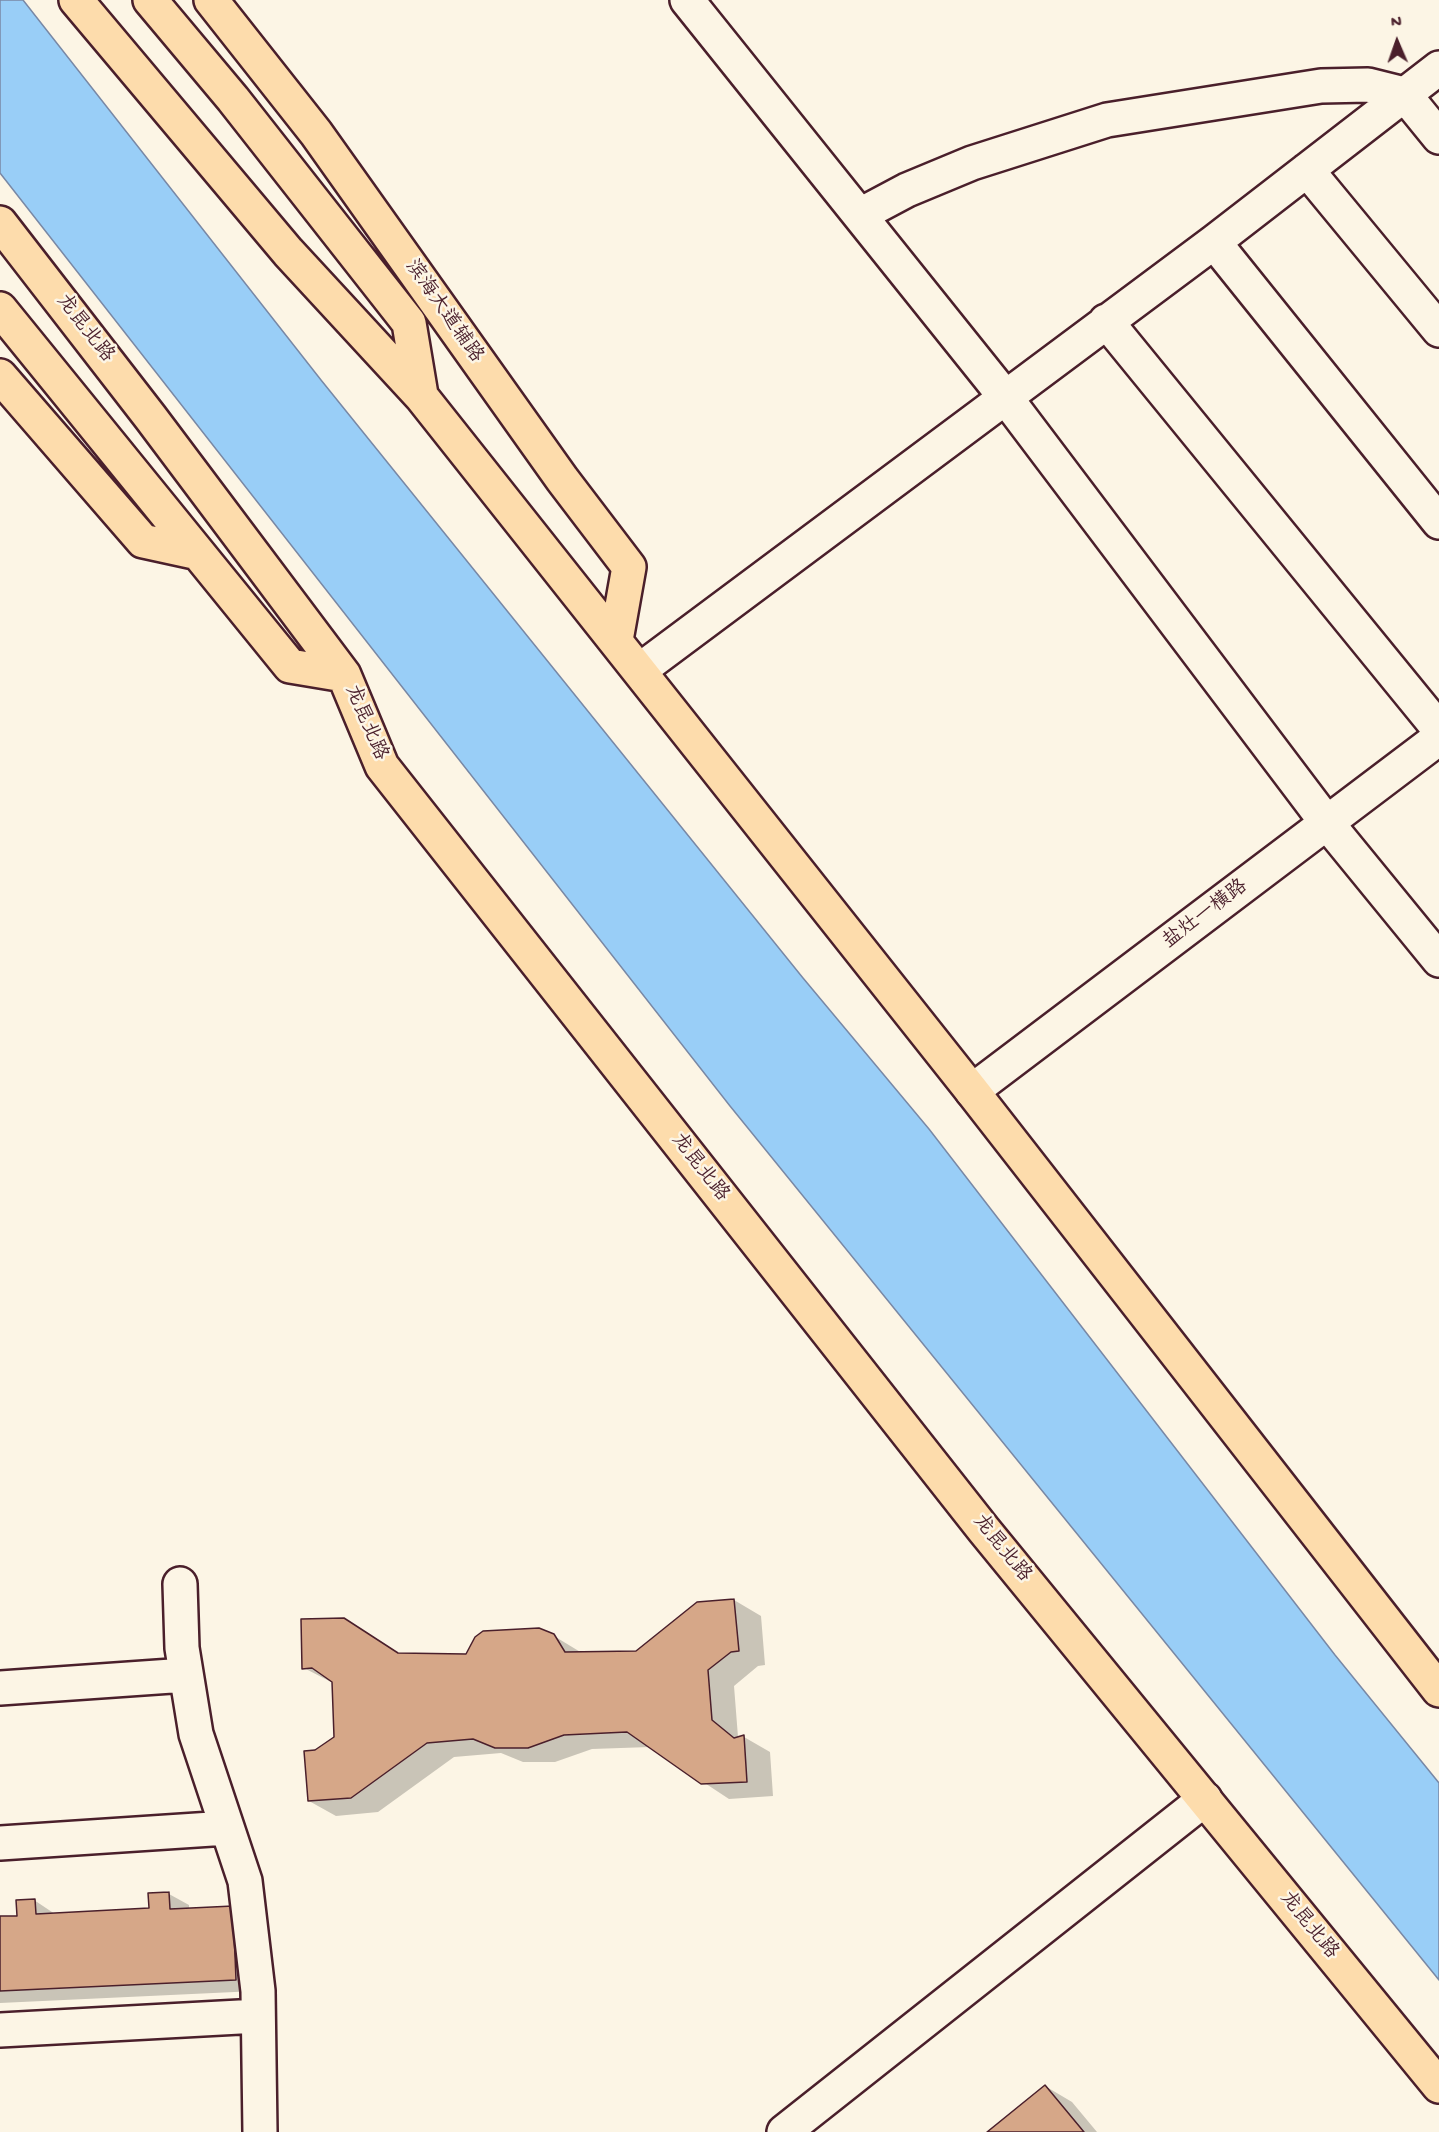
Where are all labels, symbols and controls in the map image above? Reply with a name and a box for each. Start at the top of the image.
north arrow [1367,12,1427,72]
text: N [1391,14,1402,33]
street label: 滨海大道辅路 [399,256,487,368]
street label: 龙昆北路 [50,290,118,368]
street label: 龙昆北路 [338,681,392,765]
street label: 盐灶一横路 [1159,875,1253,955]
street label: 龙昆北路 [665,1129,733,1207]
street label: 龙昆北路 [967,1510,1035,1588]
street label: 龙昆北路 [1274,1887,1342,1965]

